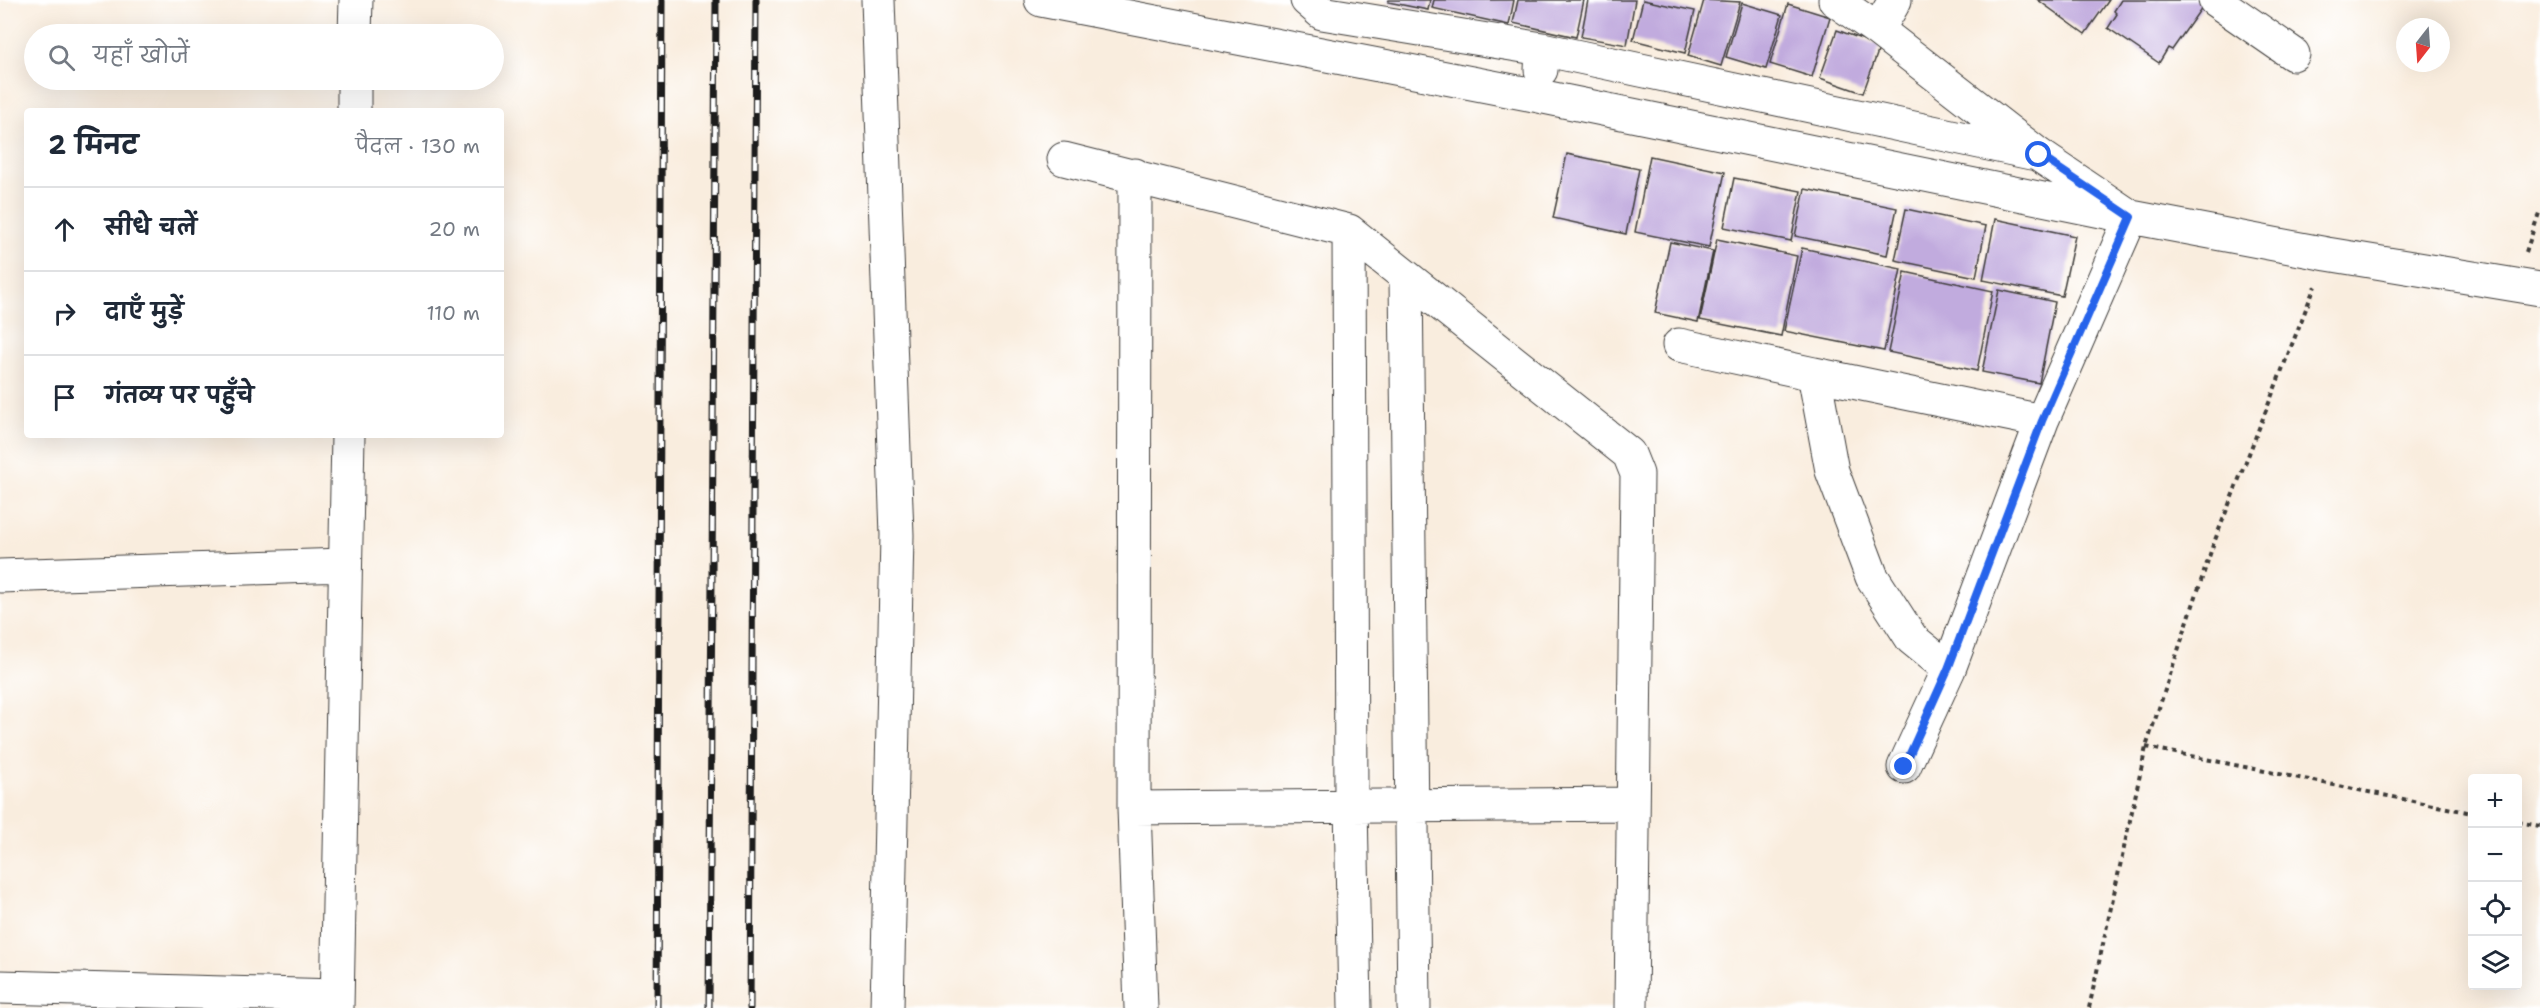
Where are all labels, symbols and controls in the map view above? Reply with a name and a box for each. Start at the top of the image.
north arrow [2396,18,2450,72]
search box [24,24,504,90]
icon: search [45,41,78,74]
text: यहाँ खोजें [93,41,189,70]
text: 2 मिनट [48,127,138,162]
text: पैदल · 130 m [355,133,480,159]
route start [2025,141,2051,167]
icon: ahead [48,213,81,246]
text: सीधे चलें [105,213,197,242]
text: 20 m [429,216,480,242]
icon: right [48,297,81,330]
text: दाएँ मुड़ें [105,297,184,326]
text: 110 m [426,300,480,326]
icon: arrive [48,381,81,414]
text: गंतव्य पर पहुँचे [105,381,254,410]
route end [1890,753,1916,779]
map controls [2468,774,2522,990]
button: + [2468,774,2522,828]
button: − [2468,828,2522,882]
button: locate [2468,882,2522,936]
button: layers [2468,936,2522,990]

